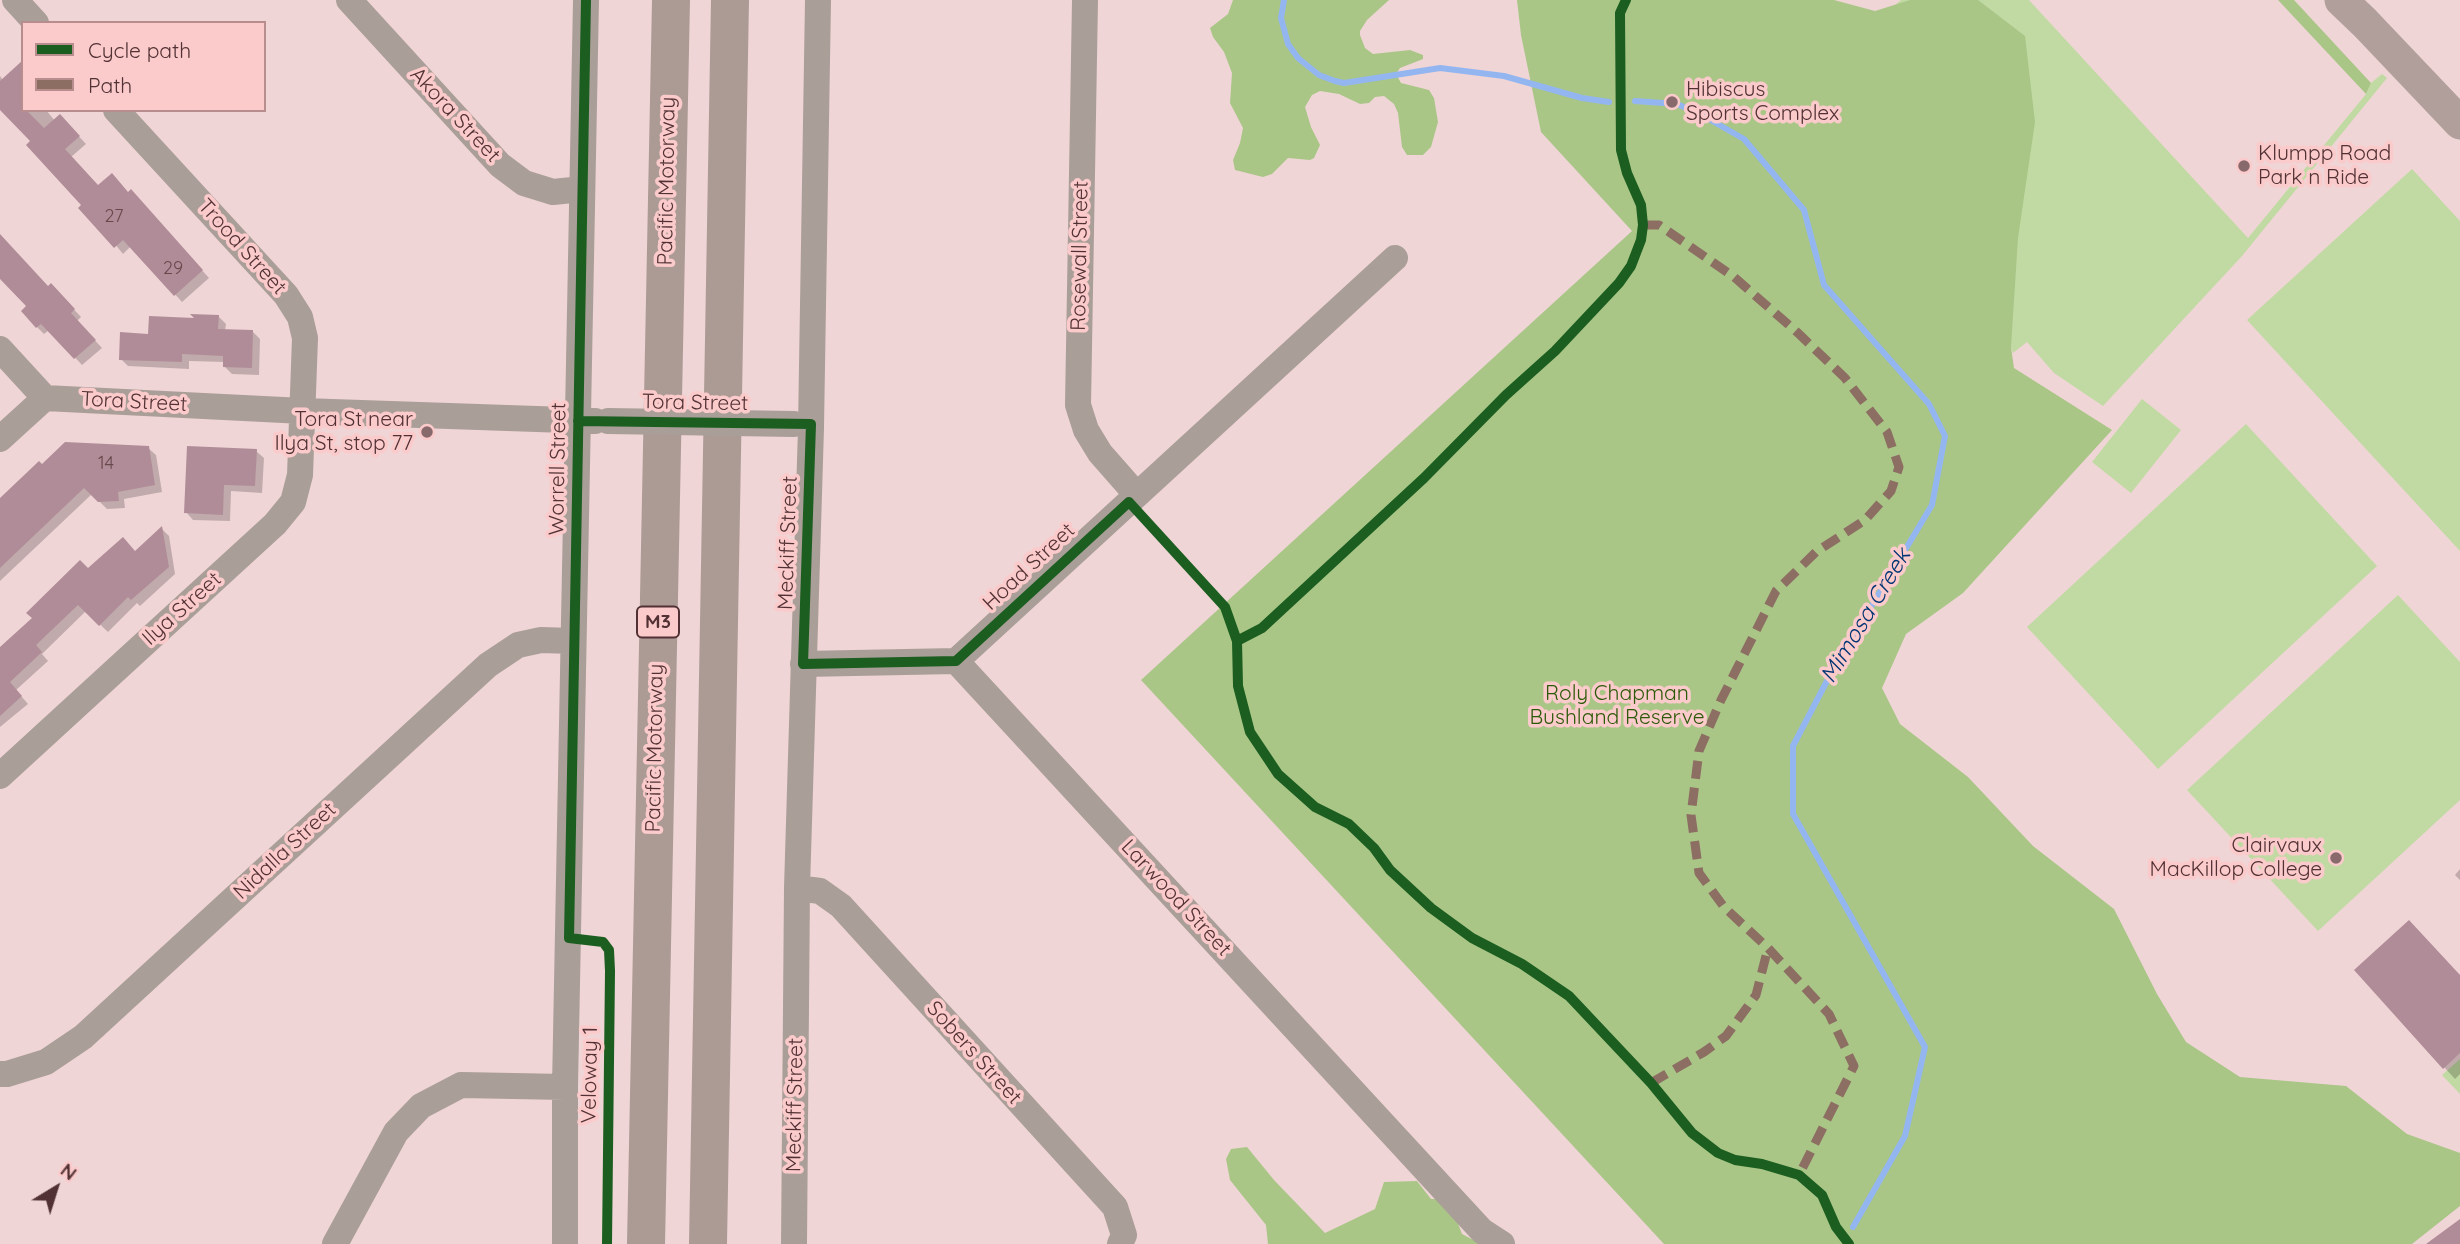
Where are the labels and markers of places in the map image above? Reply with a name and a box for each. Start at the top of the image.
place label: Hibiscus Sports Complex [1686,77,1839,127]
marker: Hibiscus Sports Complex [1664,94,1680,110]
place label: Klumpp Road Park n Ride [2258,141,2391,191]
marker: Klumpp Road Park n Ride [2236,158,2252,174]
place label: Tora St near Ilya St, stop 77 [275,407,413,457]
marker: Tora St near Ilya St, stop 77 [419,424,435,440]
place label: Clairvaux MacKillop College [2150,833,2322,883]
marker: Clairvaux MacKillop College [2328,850,2344,866]

